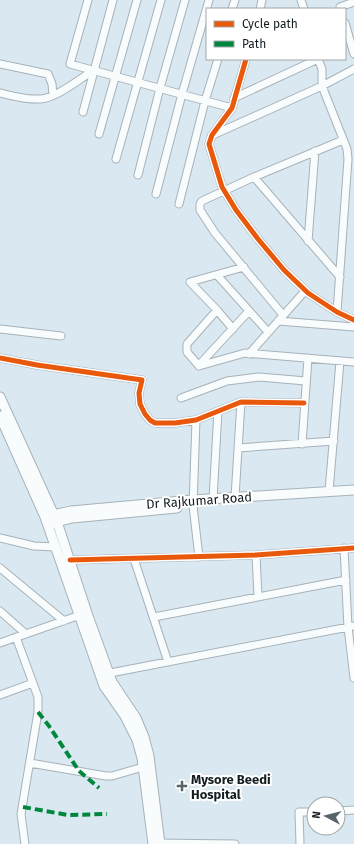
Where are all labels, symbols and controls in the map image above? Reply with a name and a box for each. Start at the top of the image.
legend [206,8,346,60]
text: Cycle path [242,17,298,31]
text: Path [242,37,266,51]
street label: Dr Rajkumar Road [146,489,252,512]
place label: Mysore Beedi Hospital [191,772,271,802]
marker: Mysore Beedi Hospital [176,780,188,792]
north arrow [306,796,346,836]
text: N [310,810,323,819]

